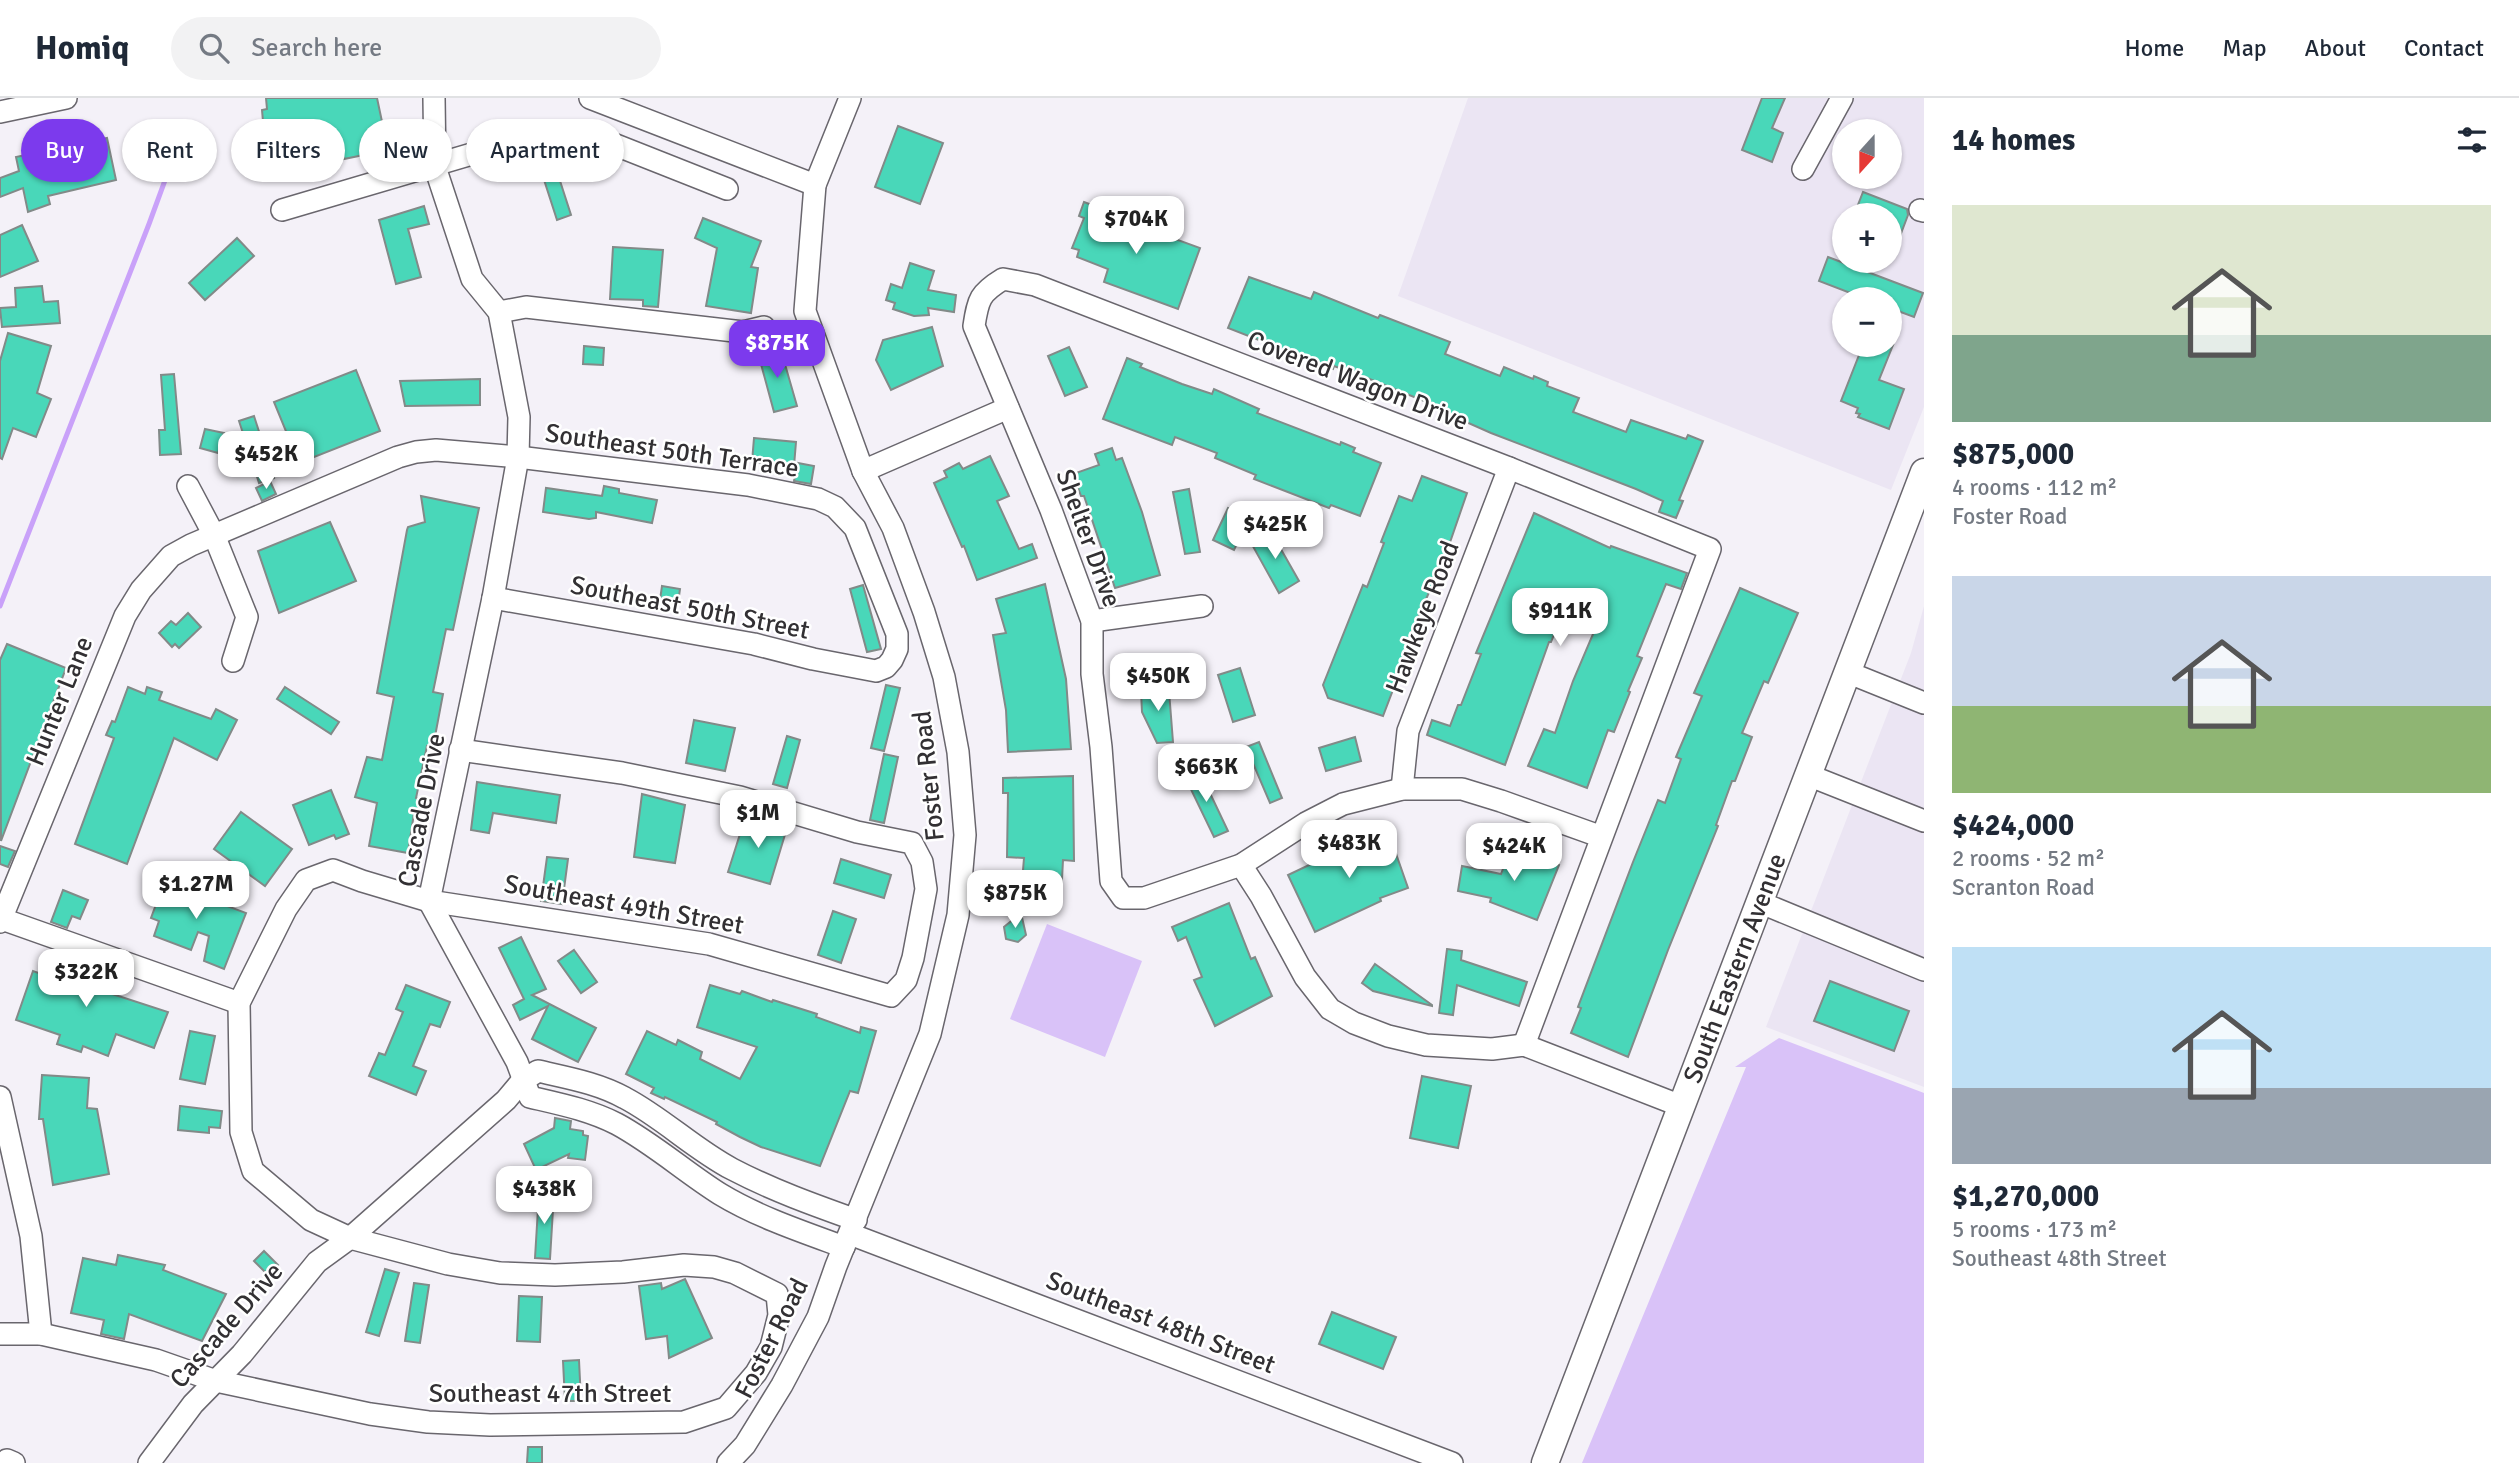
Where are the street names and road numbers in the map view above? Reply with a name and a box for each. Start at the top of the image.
street label: Covered Wagon Drive [1242,324,1473,438]
street label: Southeast 50th Terrace [543,417,801,485]
street label: Shelter Drive [1048,465,1128,612]
street label: Hawkeye Road [1379,537,1467,698]
street label: Southeast 50th Street [568,569,812,647]
street label: Hunter Lane [19,632,100,771]
street label: Foster Road [906,709,952,842]
street label: Cascade Drive [391,731,453,890]
street label: South Eastern Avenue [1677,849,1794,1088]
street label: Southeast 49th Street [502,868,746,942]
street label: Cascade Drive [163,1256,290,1395]
street label: Southeast 48th Street [1042,1265,1280,1381]
street label: Foster Road [728,1273,816,1404]
street label: Southeast 47th Street [429,1378,671,1410]

